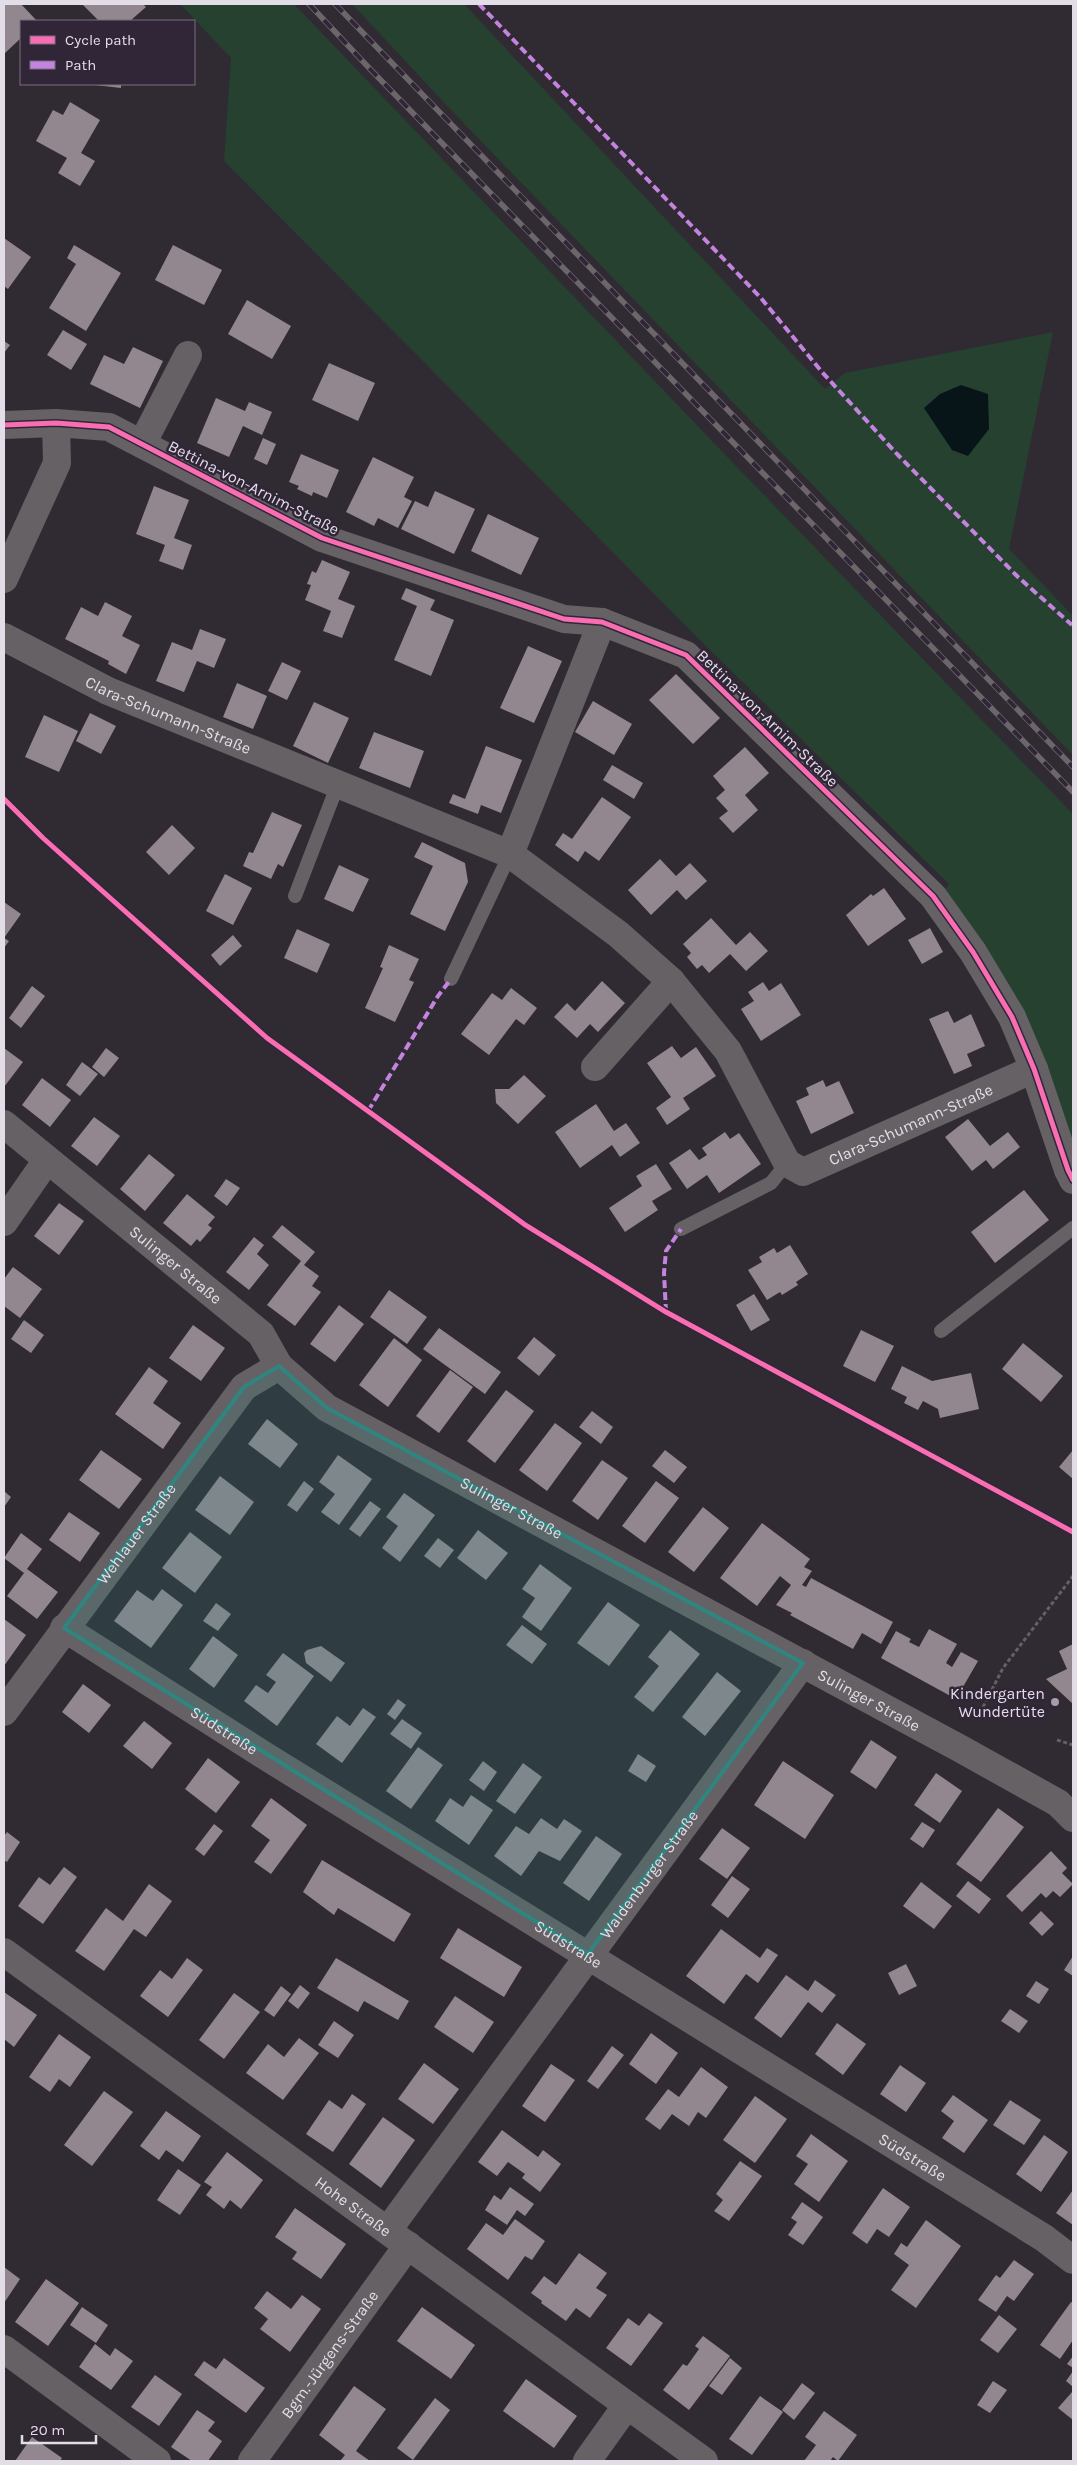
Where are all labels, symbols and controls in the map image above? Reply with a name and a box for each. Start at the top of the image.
legend [20,20,195,85]
text: Cycle path [65,31,136,49]
text: Path [65,56,96,74]
street label: Bettina-von-Arnim-Straße [165,436,342,539]
street label: Bettina-von-Arnim-Straße [693,646,842,791]
street label: Clara-Schumann-Straße [82,672,254,758]
street label: Clara-Schumann-Straße [826,1080,996,1169]
street label: Sulinger Straße [126,1222,226,1308]
street label: Sulinger Straße [457,1472,566,1543]
street label: Wehlauer Straße [93,1479,180,1588]
street label: Sulinger Straße [814,1665,923,1735]
place label: Kindergarten Wundertüte [950,1684,1045,1721]
marker: Kindergarten Wundertüte [1049,1696,1061,1708]
street label: Südstraße [187,1702,261,1759]
street label: Waldenburger Straße [596,1807,702,1942]
street label: Südstraße [531,1916,605,1972]
street label: Südstraße [875,2129,950,2185]
street label: Hohe Straße [311,2172,395,2240]
street label: Bgm.-Jürgens-Straße [277,2287,382,2422]
scale bar [22,2412,96,2444]
text: 20 m [30,2421,65,2439]

